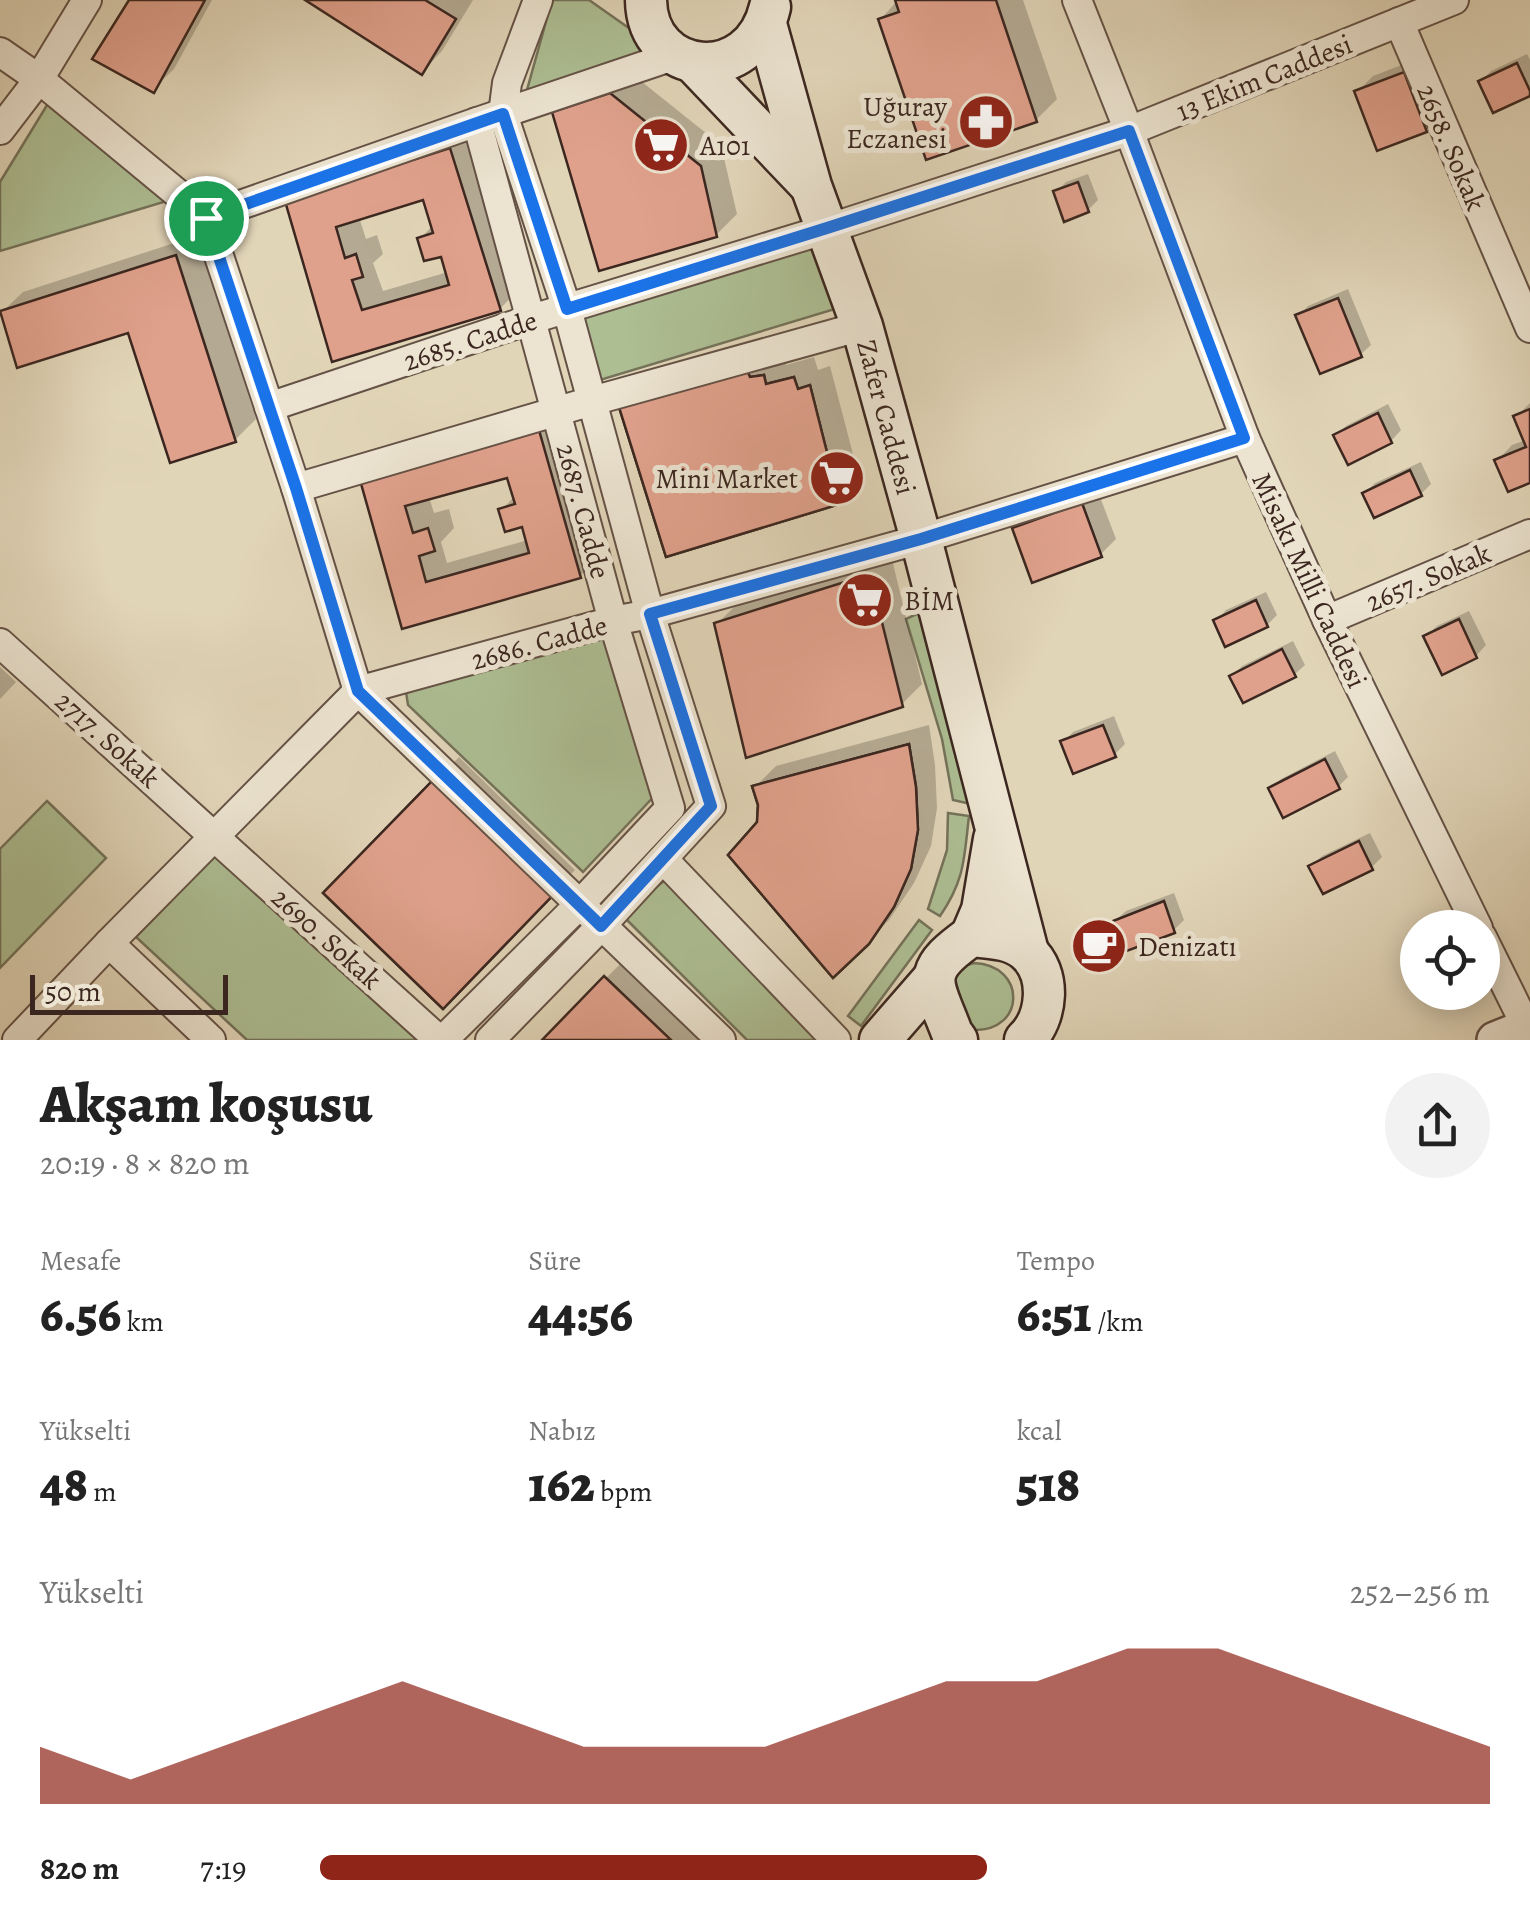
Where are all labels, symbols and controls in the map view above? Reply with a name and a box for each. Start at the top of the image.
street label: 13 Ekim Caddesi [1171,25,1358,130]
street label: 2658. Sokak [1407,78,1495,217]
place label: Uğuray Eczanesi [846,88,948,158]
pharmacy icon: Uğuray Eczanesi [956,92,1016,152]
supermarket icon: A101 [631,115,691,175]
place label: A101 [699,127,750,165]
pin [164,176,249,261]
icon: arrive [179,191,234,246]
street label: 2685. Cadde [399,301,542,380]
street label: Zafer Caddesi [847,336,925,499]
street label: 2687. Cadde [547,440,619,583]
supermarket icon: Mini Market [807,448,867,508]
place label: Mini Market [656,460,798,498]
street label: Misakı Milli Caddesi [1242,466,1376,694]
street label: 2657. Sokak [1360,535,1497,621]
supermarket icon: BİM [835,570,895,630]
place label: BİM [904,582,955,620]
street label: 2686. Cadde [467,607,612,679]
street label: 2717. Sokak [47,683,168,797]
street label: 2690. Sokak [263,879,390,998]
map controls [1400,910,1500,1010]
button: locate [1400,910,1500,1010]
cafe icon: Denizatı [1069,916,1129,976]
place label: Denizatı [1138,928,1237,966]
scale bar [30,970,228,1014]
text: 50 m [45,973,101,1011]
text: Akşam koşusu [40,1066,372,1141]
button: share [1385,1073,1490,1178]
text: 20:19 · 8 × 820 m [40,1141,250,1185]
text: Mesafe [40,1242,121,1280]
text: Süre [528,1242,581,1280]
text: Tempo [1017,1242,1095,1280]
text: 6.56 [40,1280,121,1348]
text: 44:56 [528,1280,633,1348]
text: 6:51 [1017,1280,1092,1348]
text: km [121,1303,164,1341]
text: /km [1092,1303,1144,1341]
text: Yükselti [40,1412,131,1450]
text: Nabız [528,1412,596,1450]
text: kcal [1017,1412,1062,1450]
text: 48 [40,1450,88,1518]
text: 162 [528,1450,595,1518]
text: 518 [1017,1450,1080,1518]
text: m [88,1473,117,1511]
text: bpm [595,1473,652,1511]
text: Yükselti [40,1570,144,1614]
text: 252–256 m [1350,1570,1490,1614]
text: 820 m [40,1846,119,1890]
text: 7:19 [200,1846,247,1890]

